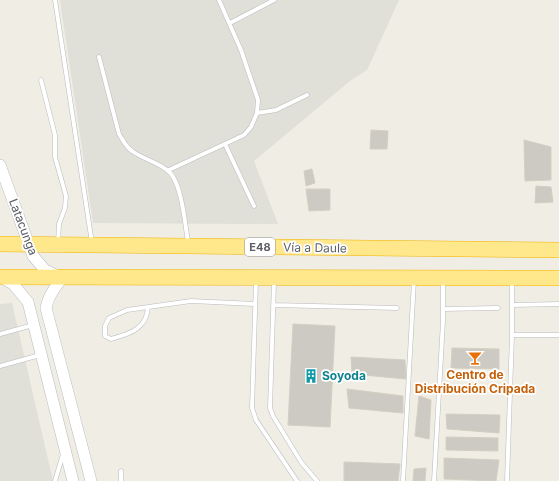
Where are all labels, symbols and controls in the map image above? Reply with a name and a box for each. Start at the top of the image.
street label: Latacunga [6,196,41,257]
road number: E48 [245,238,275,256]
street label: Vía a Daule [283,239,347,256]
bar icon: Centro de Distribución Cripada [467,350,483,366]
place label: Centro de Distribución Cripada [415,367,535,396]
building icon: Soyoda [303,368,319,384]
place label: Soyoda [322,368,366,383]

